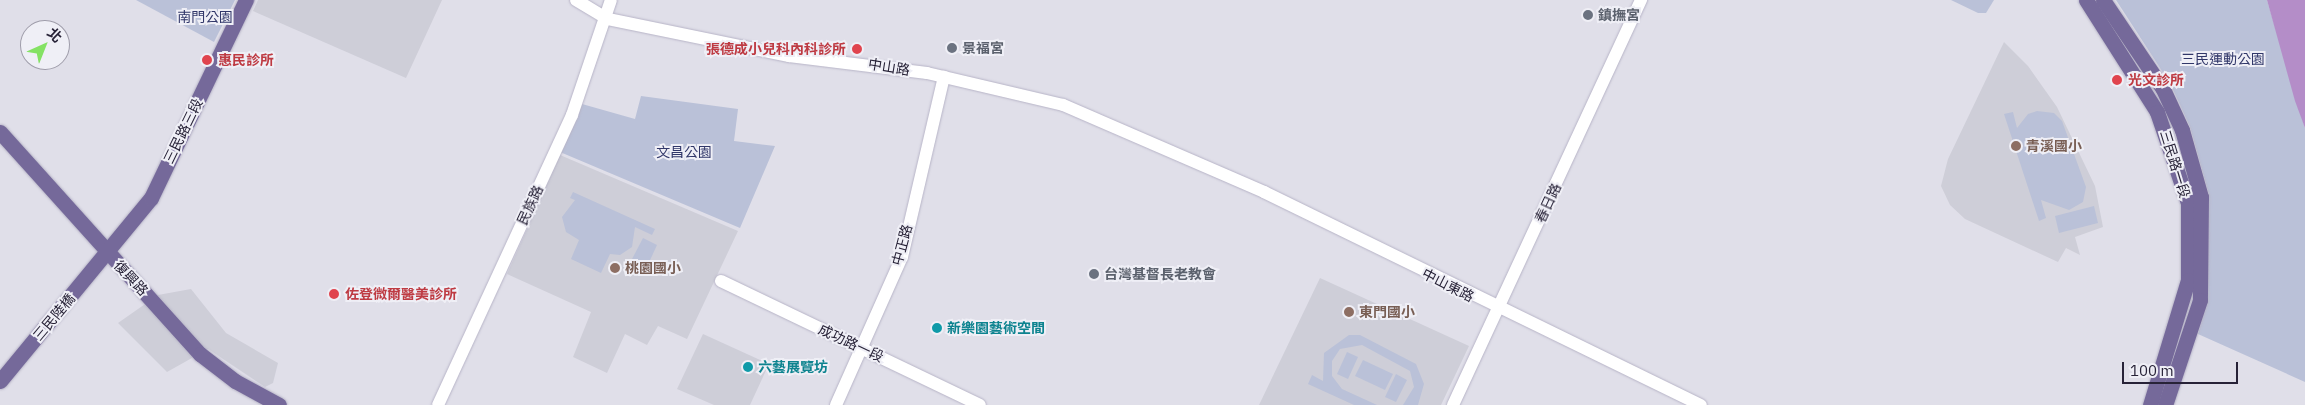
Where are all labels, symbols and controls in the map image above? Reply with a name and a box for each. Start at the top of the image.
place label: 鎮撫宮 [1598,7,1640,23]
park label: 南門公園 [177,9,233,25]
marker: 鎮撫宮 [1582,9,1594,21]
north arrow [20,20,70,70]
text: 北 [43,24,66,46]
place label: 景福宮 [962,40,1004,56]
place label: 張德成小兒科內科診所 [706,41,846,57]
marker: 張德成小兒科內科診所 [850,42,864,56]
marker: 景福宮 [946,42,958,54]
park label: 三民運動公園 [2181,51,2265,67]
place label: 惠民診所 [218,52,274,68]
marker: 惠民診所 [200,53,214,67]
street label: 中山路 [867,55,911,79]
place label: 光文診所 [2128,72,2184,88]
marker: 光文診所 [2110,73,2124,87]
street label: 三民路三段 [160,96,206,166]
street label: 三民路一段 [2157,128,2193,200]
place label: 青溪國小 [2026,138,2082,154]
marker: 青溪國小 [2010,140,2022,152]
park label: 文昌公園 [656,144,712,160]
street label: 春日路 [1532,180,1564,226]
street label: 民族路 [514,182,546,228]
street label: 中正路 [888,223,916,267]
street label: 復興路 [111,257,151,299]
place label: 桃園國小 [625,260,681,276]
marker: 桃園國小 [609,262,621,274]
street label: 中山東路 [1419,265,1477,305]
place label: 台灣基督長老教會 [1104,266,1216,282]
marker: 台灣基督長老教會 [1088,268,1100,280]
place label: 佐登微爾醫美診所 [345,286,457,302]
marker: 佐登微爾醫美診所 [327,287,341,301]
street label: 三民陸橋 [30,290,78,344]
place label: 東門國小 [1359,304,1415,320]
marker: 東門國小 [1343,306,1355,318]
place label: 新樂園藝術空間 [947,320,1045,336]
street label: 成功路一段 [816,321,886,365]
marker: 新樂園藝術空間 [931,322,943,334]
scale bar [2125,352,2241,384]
place label: 六藝展覽坊 [758,359,828,375]
marker: 六藝展覽坊 [742,361,754,373]
text: 100 m [2130,361,2174,380]

